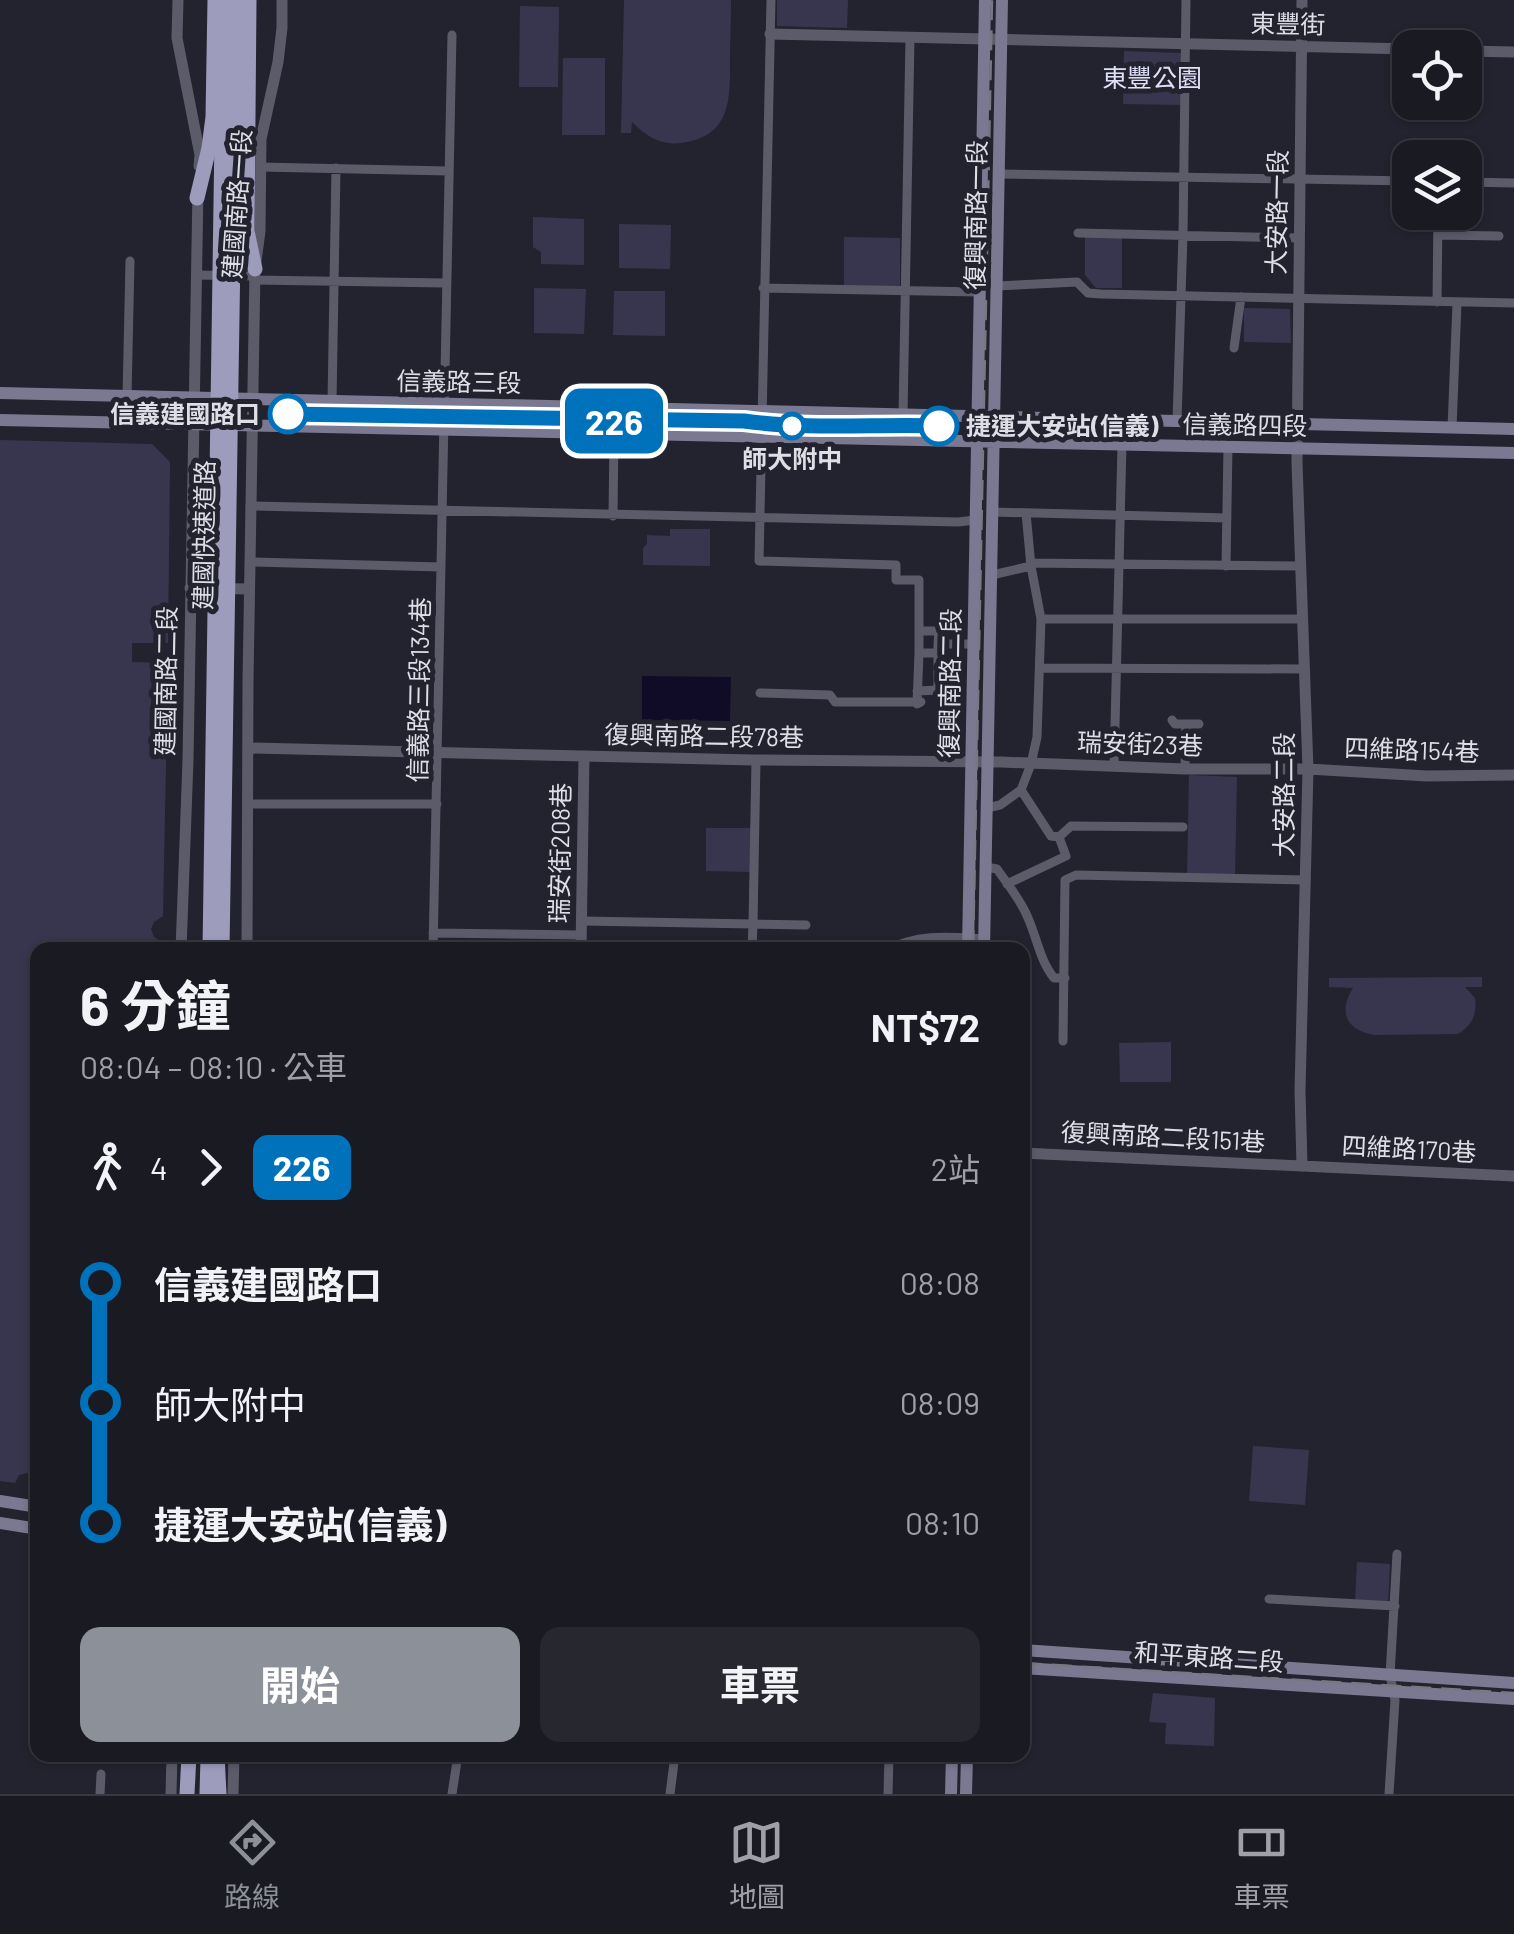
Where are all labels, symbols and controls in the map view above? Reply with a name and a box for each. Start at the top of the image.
street label: 東豐街 [1250,7,1326,39]
map controls [1392,30,1482,230]
button: locate [1392,30,1482,120]
park label: 東豐公園 [1102,62,1202,92]
street label: 建國南路一段 [216,128,256,280]
street label: 復興南路一段 [959,140,991,290]
button: layers [1392,140,1482,230]
street label: 大安路一段 [1260,149,1292,275]
street label: 信義路三段 [396,365,522,397]
line badge: 226 [556,388,672,454]
marker: 信義建國路口 [269,395,307,433]
place label: 信義建國路口 [110,398,260,428]
text: 226 [585,400,643,442]
marker: 捷運大安站(信義) [920,407,958,445]
street label: 信義路四段 [1182,408,1308,440]
place label: 捷運大安站(信義) [966,410,1159,440]
marker: 師大附中 [779,413,805,439]
place label: 師大附中 [742,443,842,473]
street label: 建國快速道路 [187,460,219,610]
street label: 信義路三段134巷 [401,597,435,783]
street label: 建國南路二段 [149,606,181,756]
street label: 復興南路二段 [933,608,965,758]
street label: 復興南路二段78巷 [604,718,804,752]
street label: 瑞安街23巷 [1076,726,1204,760]
street label: 大安路二段 [1268,732,1298,858]
street label: 四維路154巷 [1344,732,1480,766]
street label: 瑞安街208巷 [543,782,575,924]
text: 6 分鐘 [80,971,231,1037]
text: NT$72 [871,1004,980,1050]
text: 08:04 – 08:10 · 公車 [80,1047,347,1085]
street label: 復興南路二段151巷 [1060,1116,1266,1156]
street label: 四維路170巷 [1341,1129,1477,1167]
icon: walk [80,1140,135,1195]
icon: forward [183,1140,238,1195]
text: 226 [273,1146,331,1188]
text: 4 [150,1148,168,1186]
text: 2站 [931,1149,980,1187]
text: 信義建國路口 [154,1261,382,1307]
text: 08:08 [900,1263,980,1301]
text: 師大附中 [154,1381,306,1427]
text: 08:09 [900,1383,980,1421]
text: 捷運大安站(信義) [154,1501,446,1547]
text: 08:10 [905,1503,980,1541]
button: 開始 [80,1627,520,1742]
button: 車票 [540,1627,980,1742]
street label: 和平東路二段 [1133,1636,1285,1676]
tab: 路線 [224,1815,280,1915]
tab: 地圖 [729,1815,785,1915]
tab: 車票 [1234,1815,1290,1915]

